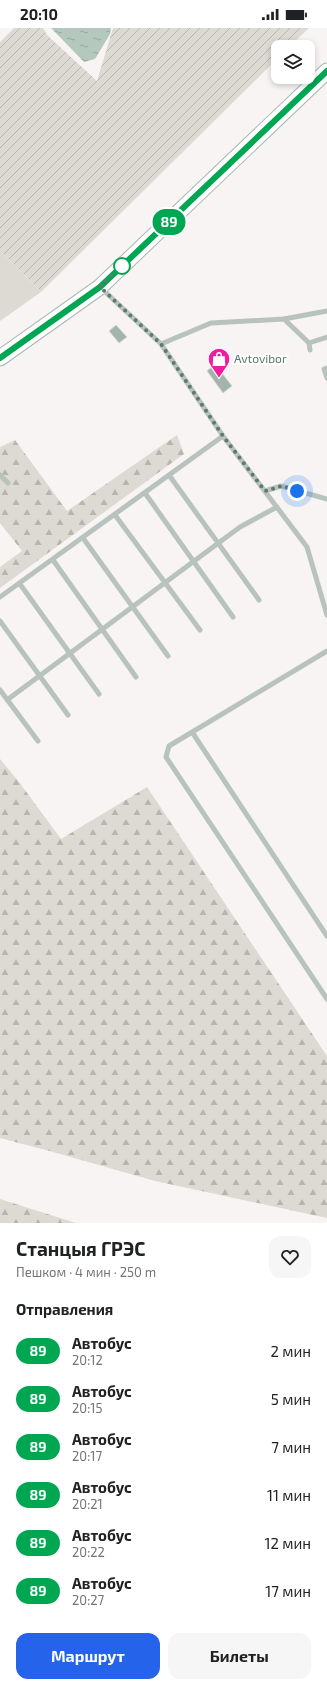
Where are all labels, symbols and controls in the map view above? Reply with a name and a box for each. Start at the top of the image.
text: 20:10 [20,5,58,23]
map controls [271,40,315,84]
button: layers [271,40,315,84]
line badge: 89 [151,209,187,235]
text: 89 [161,213,177,230]
unlabelled marker [113,257,131,275]
shop icon: Avtovibor [206,346,232,379]
place label: Avtovibor [234,351,287,365]
your location [287,481,307,501]
button: heart [269,1236,311,1278]
text: Станцыя ГРЭС [16,1237,145,1260]
text: Пешком · 4 мин · 250 m [16,1264,156,1280]
text: Отправления [16,1300,113,1318]
text: Автобус [72,1334,132,1352]
text: 89 [30,1342,46,1359]
text: 2 мин [270,1342,311,1360]
text: 20:12 [72,1352,103,1368]
text: Автобус [72,1382,132,1400]
text: 89 [30,1390,46,1407]
text: 5 мин [271,1390,311,1408]
text: 20:15 [72,1400,102,1416]
text: Автобус [72,1430,132,1448]
text: 89 [30,1438,46,1455]
text: 7 мин [271,1438,311,1456]
text: 20:17 [72,1448,102,1464]
text: Автобус [72,1478,132,1496]
text: 89 [30,1486,46,1503]
text: 11 мин [267,1486,311,1504]
text: 20:21 [72,1496,103,1512]
text: Автобус [72,1526,132,1544]
text: 89 [30,1534,46,1551]
text: 12 мин [264,1534,311,1552]
text: 20:22 [72,1544,105,1560]
text: Автобус [72,1574,132,1592]
text: 89 [30,1582,46,1599]
text: 17 мин [265,1582,311,1600]
text: 20:27 [72,1592,104,1608]
button: Маршрут [16,1633,160,1679]
button: Билеты [168,1633,311,1679]

